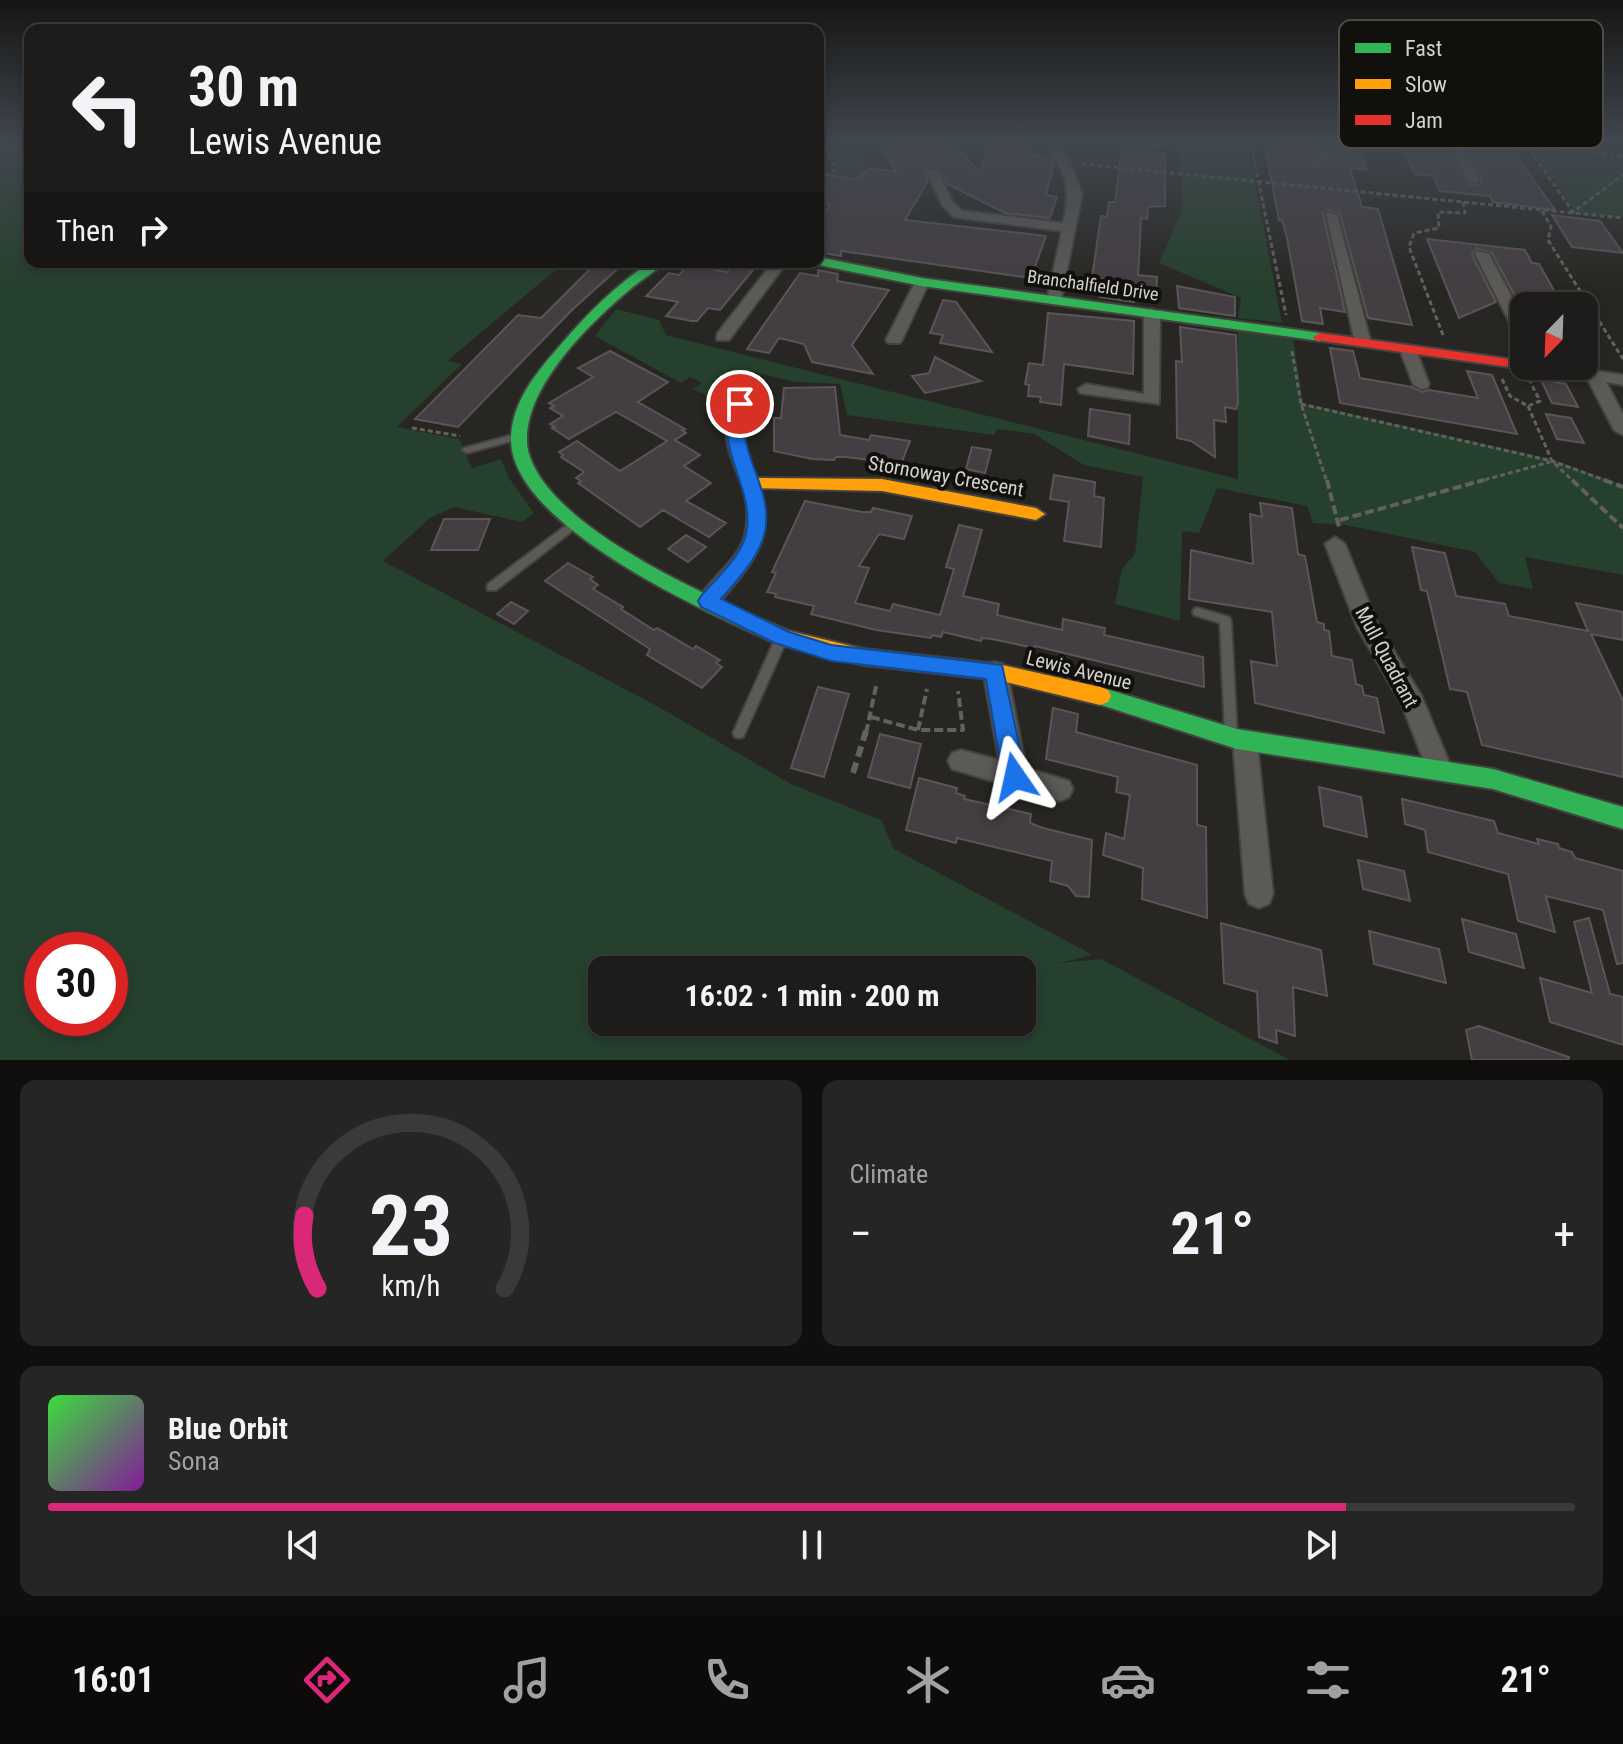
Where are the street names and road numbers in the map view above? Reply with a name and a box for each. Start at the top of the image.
street label: Branchalfield Drive [1026,265,1160,305]
street label: Stornoway Crescent [866,451,1026,501]
street label: Mull Quadrant [1350,603,1424,712]
street label: Lewis Avenue [1024,645,1134,695]

